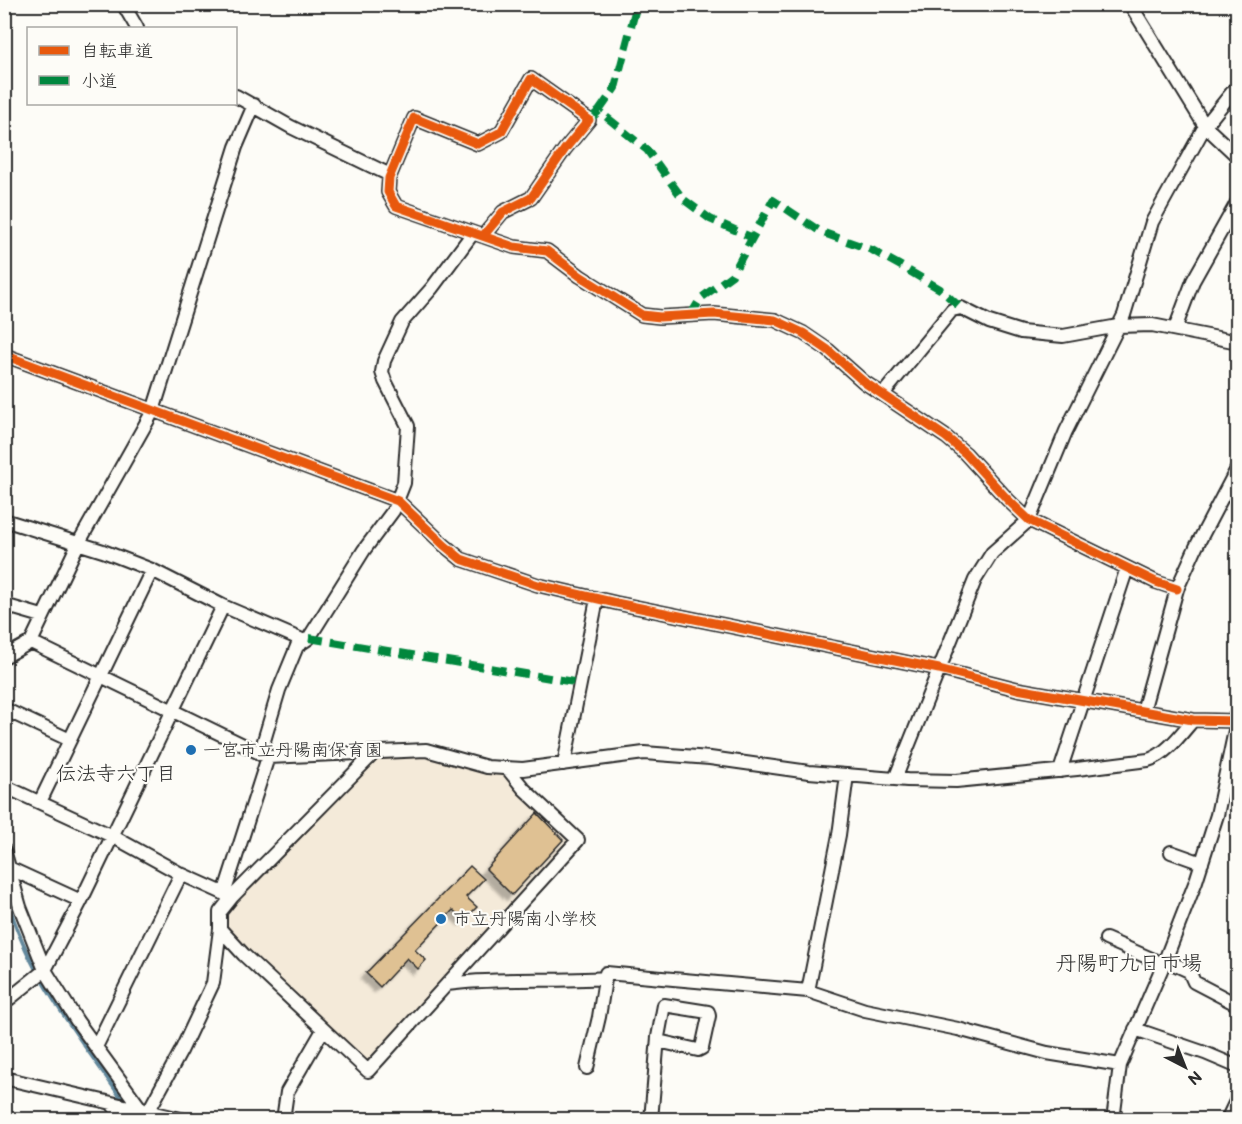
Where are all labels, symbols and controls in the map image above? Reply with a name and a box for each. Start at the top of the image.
legend [27,27,237,105]
text: 自転車道 [81,41,153,62]
text: 小道 [81,71,117,92]
place label: 一宮市立丹陽南保育園 [203,740,383,761]
marker: 一宮市立丹陽南保育園 [184,743,198,757]
district label: 伝法寺六丁目 [56,762,176,786]
place label: 市立丹陽南小学校 [453,909,597,930]
marker: 市立丹陽南小学校 [434,912,448,926]
district label: 丹陽町九日市場 [1056,951,1203,976]
north arrow [1155,1037,1215,1097]
text: N [1183,1066,1205,1088]

